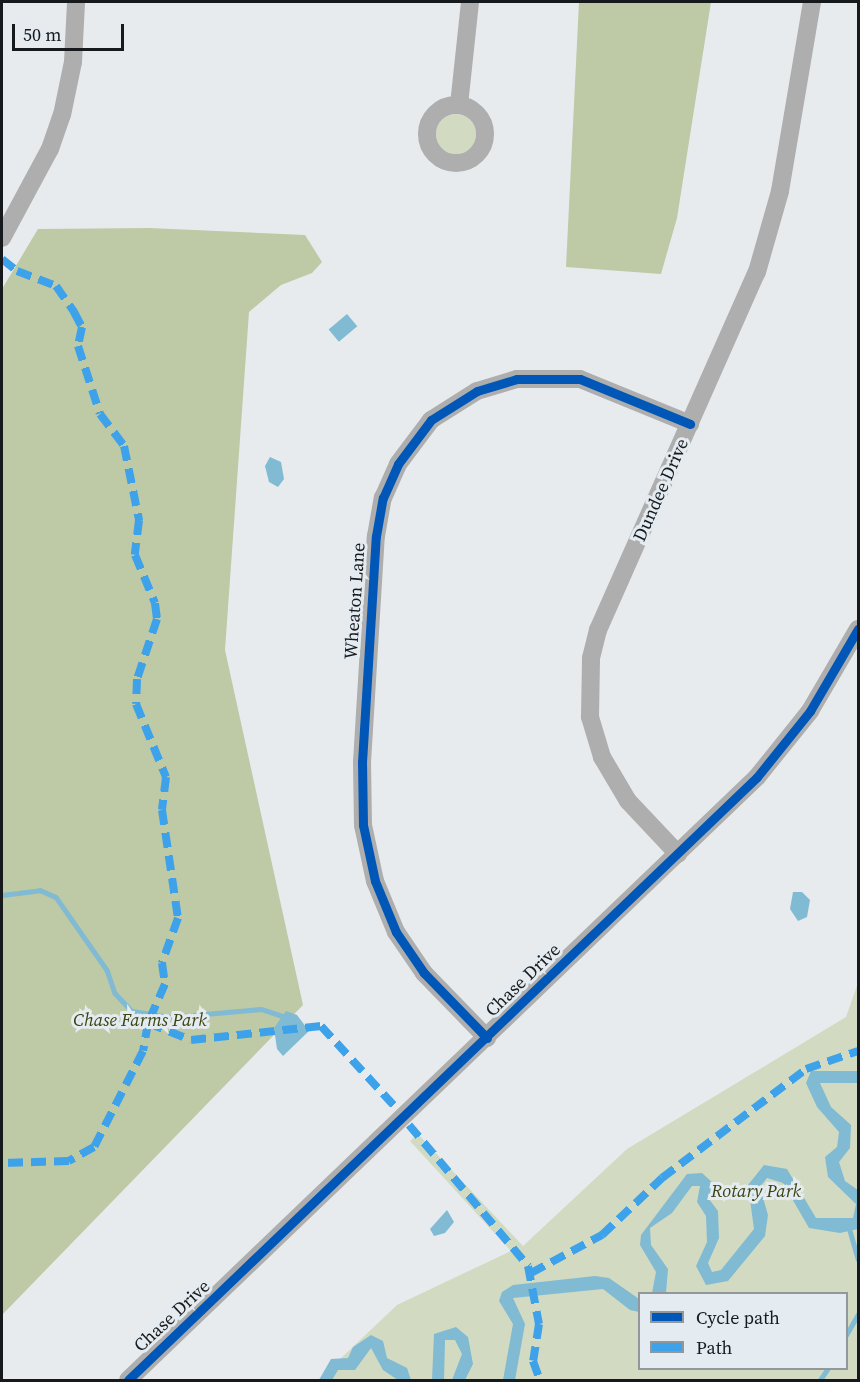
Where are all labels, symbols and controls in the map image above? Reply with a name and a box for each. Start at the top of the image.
scale bar [15,12,128,50]
text: 50 m [23,22,61,47]
street label: Dundee Drive [629,435,693,545]
street label: Wheaton Lane [340,542,370,660]
street label: Chase Drive [481,939,565,1021]
park label: Chase Farms Park [73,1009,207,1031]
park label: Rotary Park [711,1180,801,1202]
street label: Chase Drive [130,1275,214,1357]
legend [638,1292,848,1370]
text: Cycle path [696,1305,780,1330]
text: Path [696,1335,732,1360]

